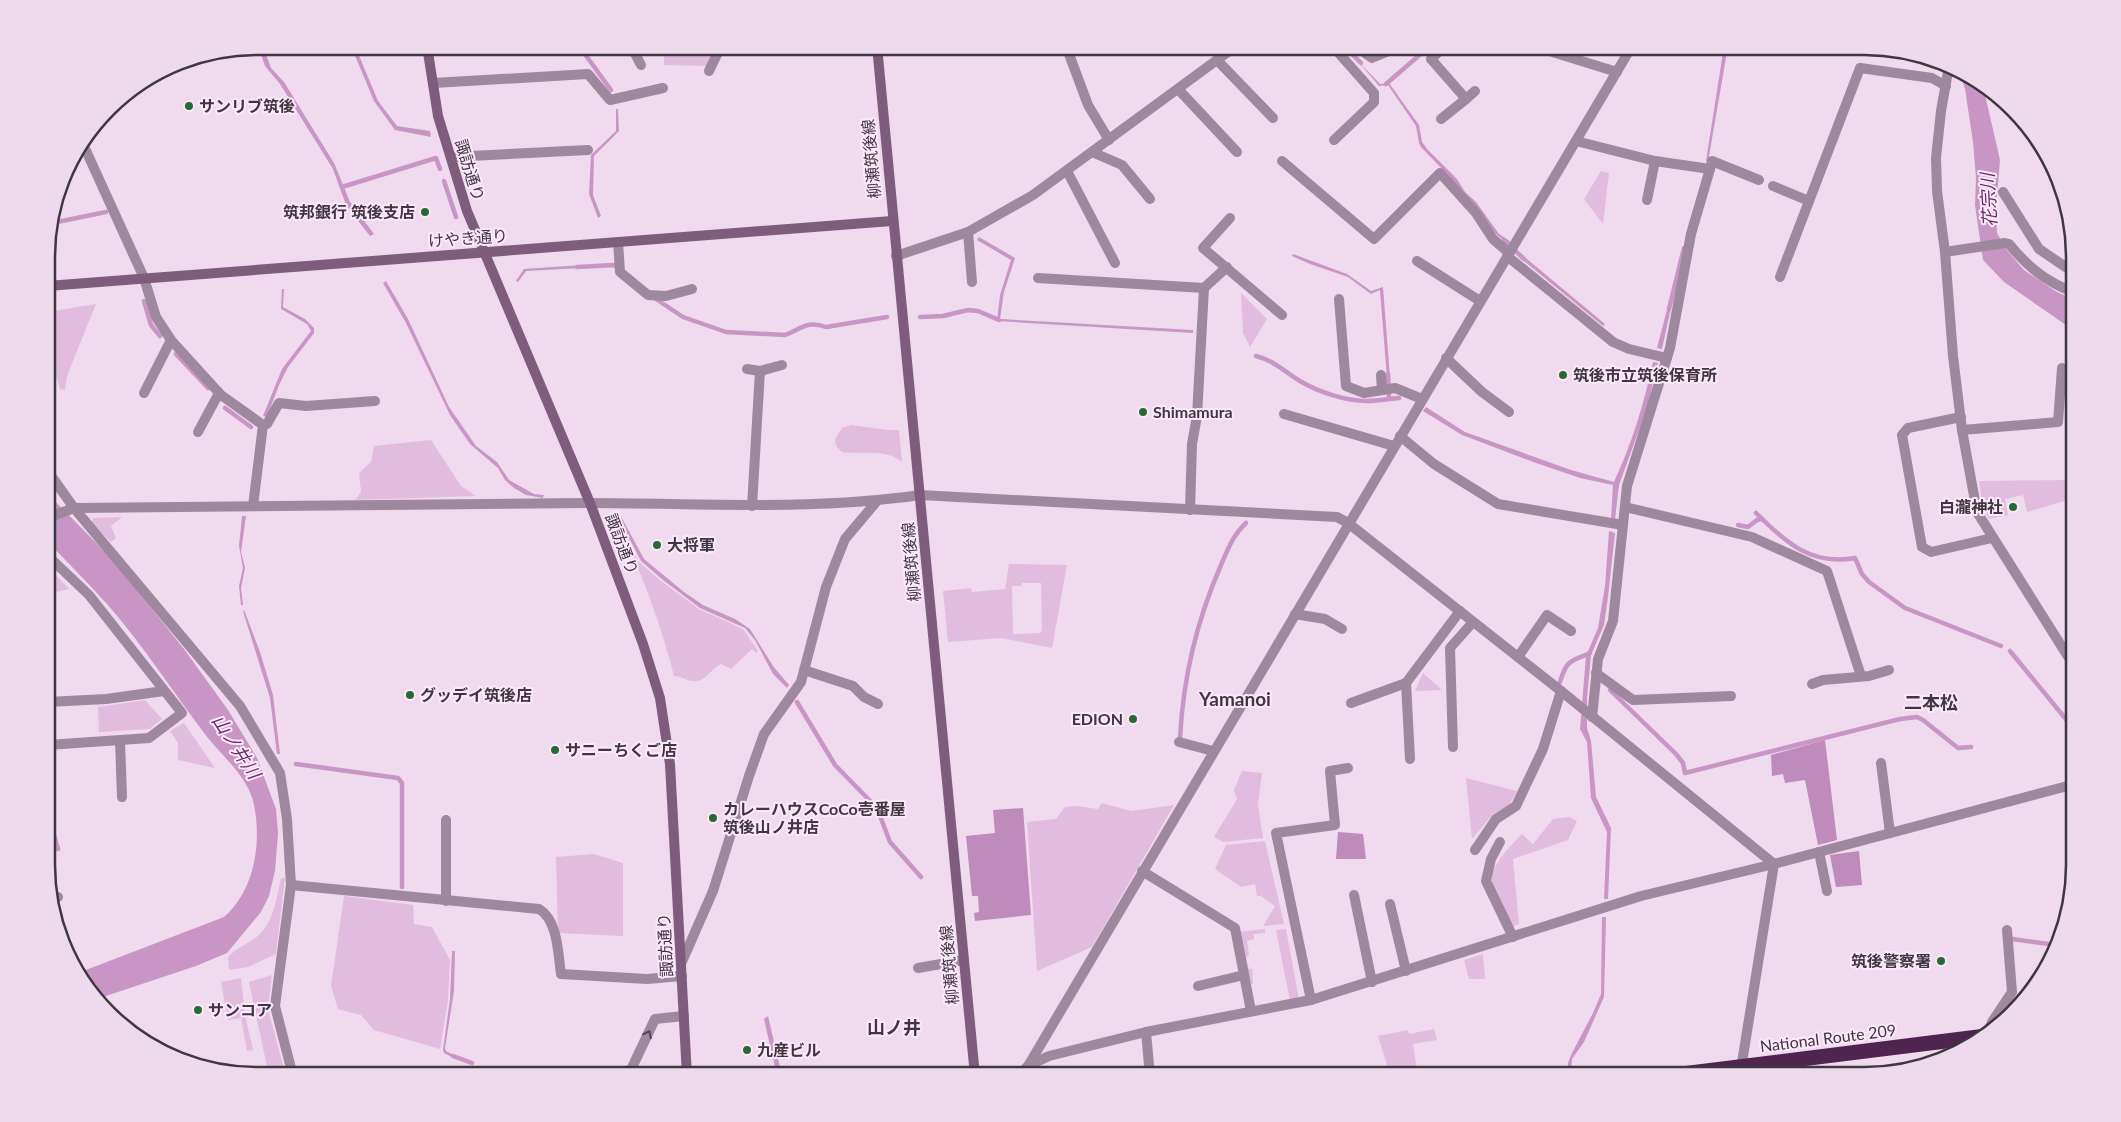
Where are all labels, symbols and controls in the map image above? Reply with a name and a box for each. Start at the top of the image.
place label: サンリブ筑後 [199,96,295,115]
marker: サンリブ筑後 [183,100,195,112]
street label: 柳瀬筑後線 [858,118,883,200]
street label: 諏訪通り [452,136,489,203]
water label: 花宗川 [1975,171,2000,228]
place label: 筑邦銀行 筑後支店 [283,202,415,221]
marker: 筑邦銀行 筑後支店 [419,206,431,218]
street label: けやき通り [427,225,509,250]
place label: 筑後市立筑後保育所 [1573,365,1717,384]
marker: 筑後市立筑後保育所 [1557,369,1569,381]
place label: Shimamura [1153,402,1233,421]
marker: Shimamura [1137,406,1149,418]
place label: 白瀧神社 [1939,497,2003,516]
marker: 白瀧神社 [2007,501,2019,513]
street label: 諏訪通り [602,511,643,577]
street label: 柳瀬筑後線 [898,521,923,603]
place label: 大将軍 [667,535,715,554]
marker: 大将軍 [651,539,663,551]
place label: グッデイ筑後店 [420,685,532,704]
district label: Yamanoi [1198,687,1271,710]
marker: グッデイ筑後店 [404,689,416,701]
district label: 二本松 [1904,691,1958,713]
place label: EDION [1072,709,1123,728]
water label: 山ノ井川 [208,710,267,784]
marker: EDION [1127,713,1139,725]
place label: サニーちくご店 [565,740,677,759]
marker: サニーちくご店 [549,744,561,756]
place label: カレーハウスCoCo壱番屋 筑後山ノ井店 [723,799,906,836]
marker: カレーハウスCoCo壱番屋 筑後山ノ井店 [707,812,719,824]
street label: 諏訪通り [653,913,676,977]
street label: 柳瀬筑後線 [936,924,961,1006]
place label: 筑後警察署 [1851,951,1931,970]
marker: 筑後警察署 [1935,955,1947,967]
place label: サンコア [208,1000,272,1019]
marker: サンコア [192,1004,204,1016]
district label: 山ノ井 [867,1016,921,1038]
street label: National Route 209 [1759,1020,1897,1055]
one-way arrow [642,1030,652,1039]
place label: 九産ビル [757,1040,821,1059]
marker: 九産ビル [741,1044,753,1056]

